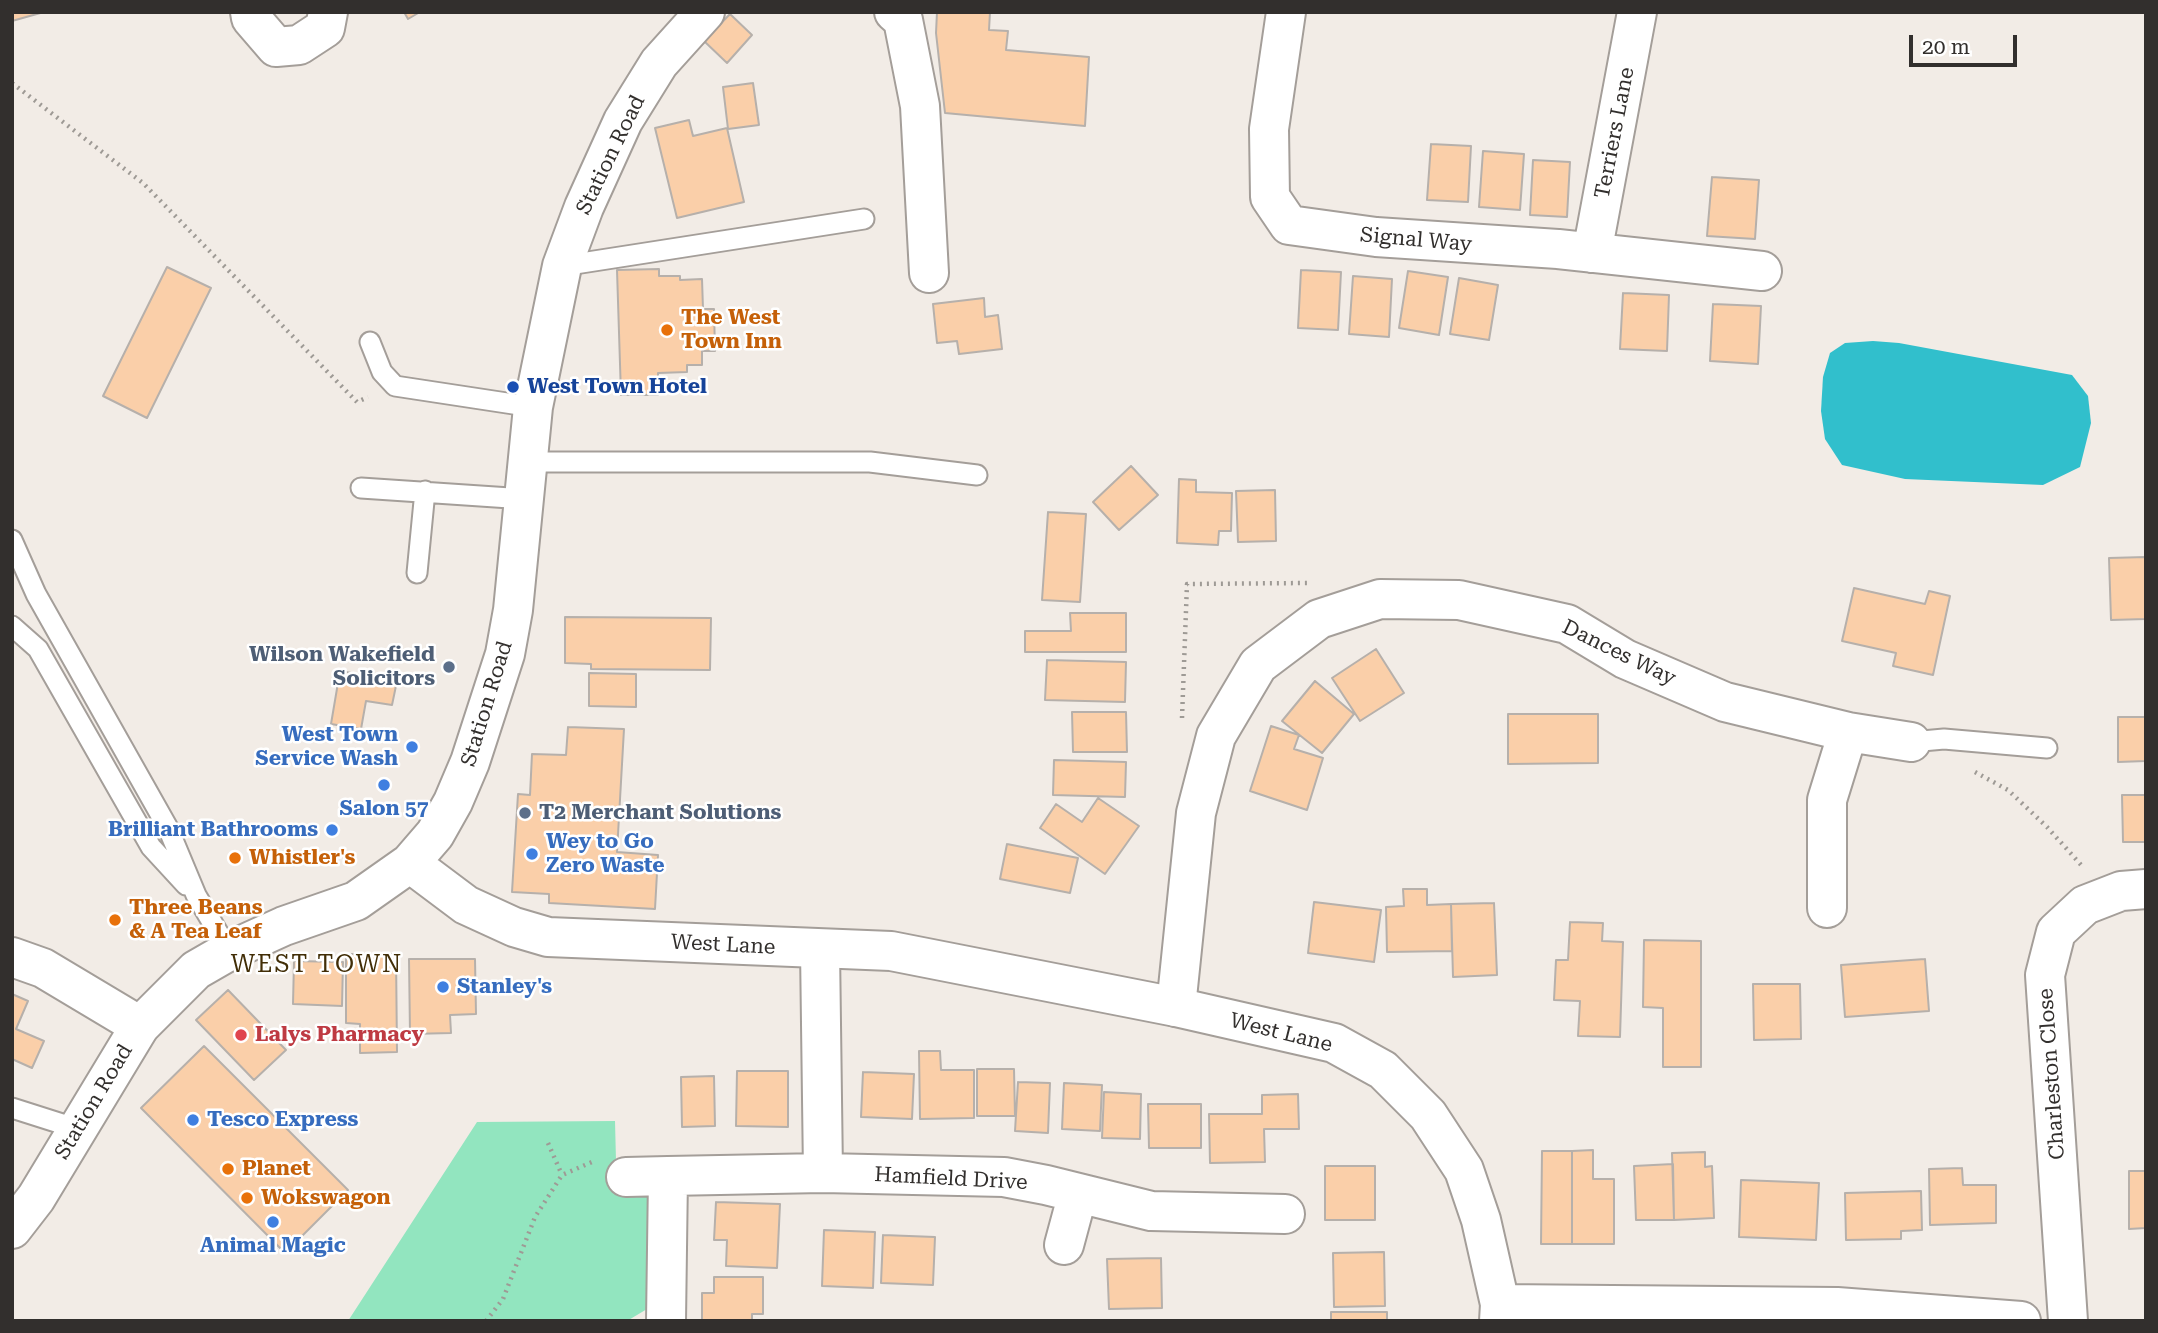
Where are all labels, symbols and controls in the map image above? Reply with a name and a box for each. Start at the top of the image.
scale bar [1913,21,2022,65]
text: 20 m [1922,35,1970,59]
street label: Terriers Lane [1590,65,1640,201]
street label: Station Road [571,91,651,219]
street label: Signal Way [1359,223,1473,257]
place label: The West Town Inn [681,305,782,355]
marker: The West Town Inn [659,322,675,338]
place label: West Town Hotel [527,374,707,400]
marker: West Town Hotel [505,379,521,395]
street label: Dances Way [1558,615,1680,691]
street label: Station Road [456,638,518,770]
place label: Wilson Wakefield Solicitors [249,642,435,692]
marker: Wilson Wakefield Solicitors [441,659,457,675]
place label: West Town Service Wash [255,722,398,772]
marker: West Town Service Wash [404,739,420,755]
marker: Salon 57 [376,777,392,793]
place label: Salon 57 [339,796,429,822]
place label: T2 Merchant Solutions [539,800,781,826]
marker: T2 Merchant Solutions [517,805,533,821]
place label: Brilliant Bathrooms [108,817,318,843]
marker: Brilliant Bathrooms [324,822,340,838]
place label: Wey to Go Zero Waste [546,829,665,879]
place label: Whistler's [249,845,355,871]
marker: Wey to Go Zero Waste [524,846,540,862]
marker: Whistler's [227,850,243,866]
place label: Three Beans & A Tea Leaf [129,895,262,945]
marker: Three Beans & A Tea Leaf [107,912,123,928]
street label: West Lane [670,930,776,960]
district label: WEST TOWN [232,951,402,979]
place label: Stanley's [457,974,552,1000]
marker: Stanley's [435,979,451,995]
street label: Charleston Close [2033,987,2071,1161]
street label: West Lane [1227,1008,1335,1058]
place label: Lalys Pharmacy [255,1022,424,1048]
marker: Lalys Pharmacy [233,1027,249,1043]
street label: Station Road [50,1040,138,1164]
place label: Tesco Express [207,1107,358,1133]
marker: Tesco Express [185,1112,201,1128]
place label: Planet [242,1156,311,1182]
marker: Planet [220,1161,236,1177]
street label: Hamfield Drive [874,1162,1028,1196]
place label: Wokswagon [261,1185,391,1211]
marker: Wokswagon [239,1190,255,1206]
marker: Animal Magic [265,1214,281,1230]
place label: Animal Magic [200,1233,346,1259]

